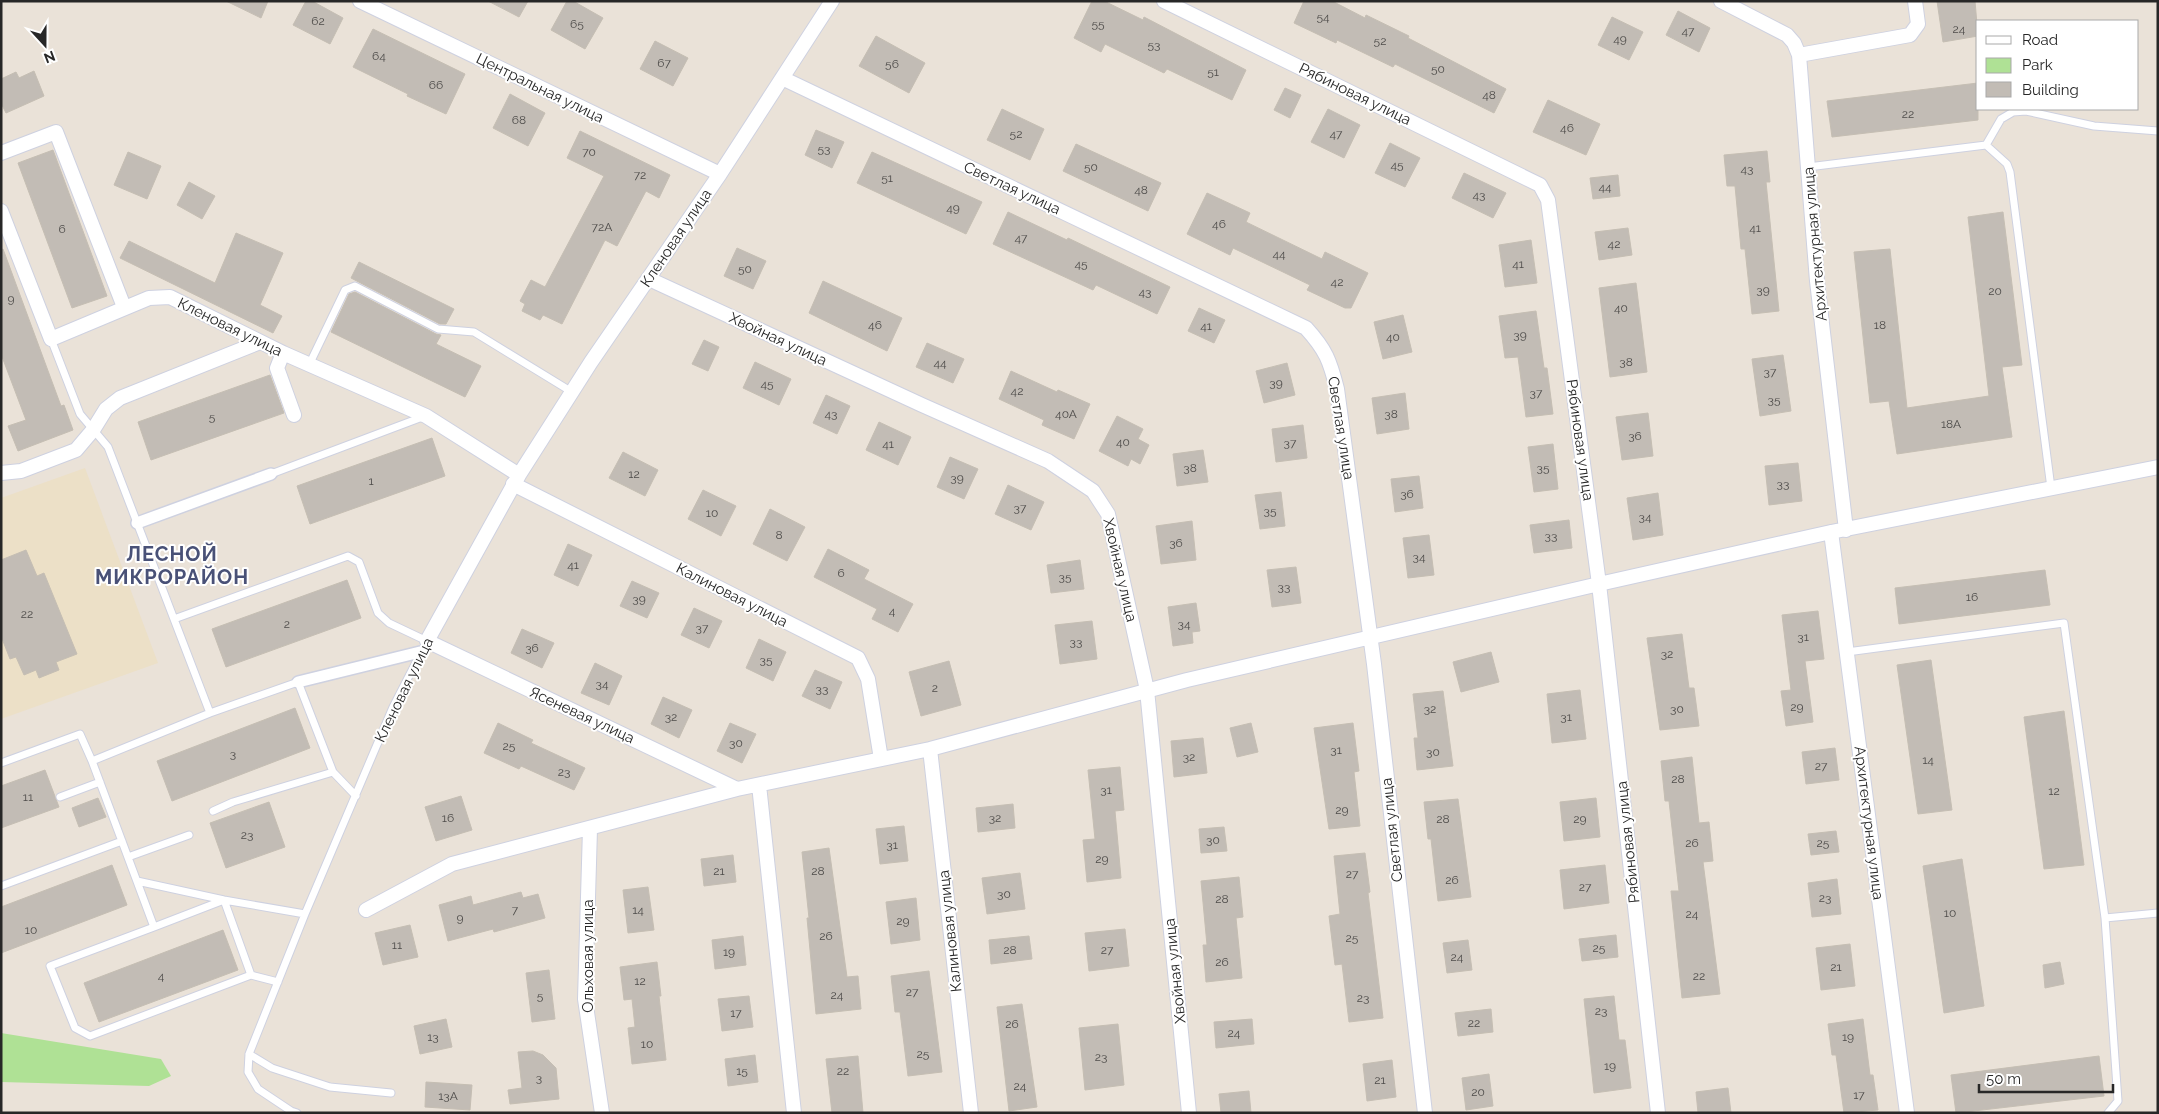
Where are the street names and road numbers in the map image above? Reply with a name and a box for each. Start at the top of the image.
street label: Центральная улица [473,49,607,127]
street label: Рябиновая улица [1296,59,1414,129]
street label: Светлая улица [961,158,1063,218]
street label: Архитектурная улица [1799,166,1831,322]
street label: Кленовая улица [637,186,715,290]
street label: Кленовая улица [175,294,285,360]
street label: Хвойная улица [726,308,830,370]
street label: Светлая улица [1324,375,1358,481]
street label: Рябиновая улица [1563,378,1597,502]
street label: Хвойная улица [1099,516,1141,624]
street label: Калиновая улица [673,559,791,631]
street label: Кленовая улица [371,635,437,745]
street label: Ясеневая улица [527,683,637,747]
street label: Архитектурная улица [1851,745,1887,901]
street label: Светлая улица [1378,777,1406,883]
street label: Рябиновая улица [1613,780,1643,904]
street label: Калиновая улица [935,869,965,993]
street label: Ольховая улица [579,899,597,1013]
street label: Хвойная улица [1161,917,1189,1025]

